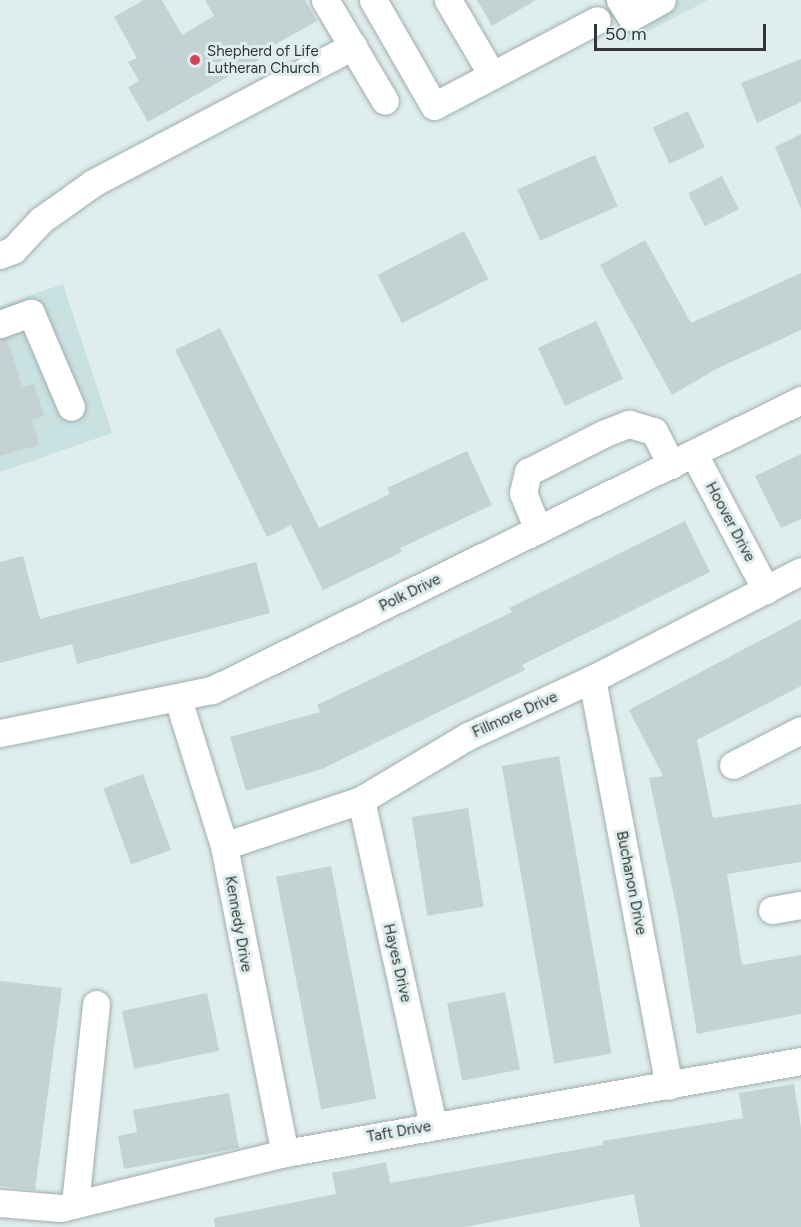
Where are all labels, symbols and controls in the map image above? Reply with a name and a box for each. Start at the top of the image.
scale bar [597,12,770,50]
text: 50 m [605,23,647,45]
place label: Shepherd of Life Lutheran Church [207,42,319,77]
marker: Shepherd of Life Lutheran Church [188,53,202,67]
street label: Hoover Drive [701,479,759,565]
street label: Polk Drive [376,570,444,616]
street label: Fillmore Drive [470,688,560,742]
street label: Buchanon Drive [612,830,650,936]
street label: Kennedy Drive [221,875,255,973]
street label: Hayes Drive [379,922,415,1004]
street label: Taft Drive [366,1118,432,1146]

